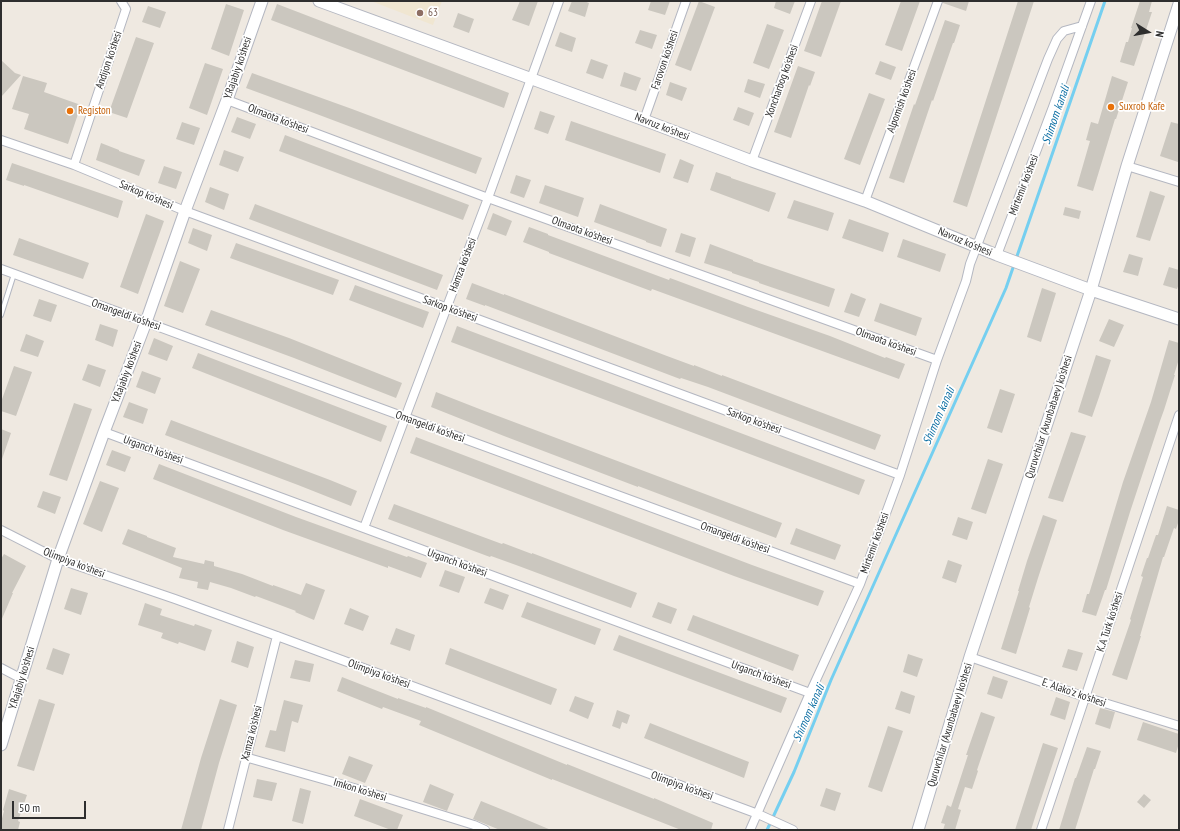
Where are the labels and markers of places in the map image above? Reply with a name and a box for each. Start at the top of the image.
place label: 63 [428,6,438,20]
marker: 63 [415,8,425,18]
place label: Suxrob Kafe [1119,100,1165,114]
marker: Suxrob Kafe [1106,102,1116,112]
place label: Registon [78,104,111,118]
marker: Registon [65,106,75,116]

